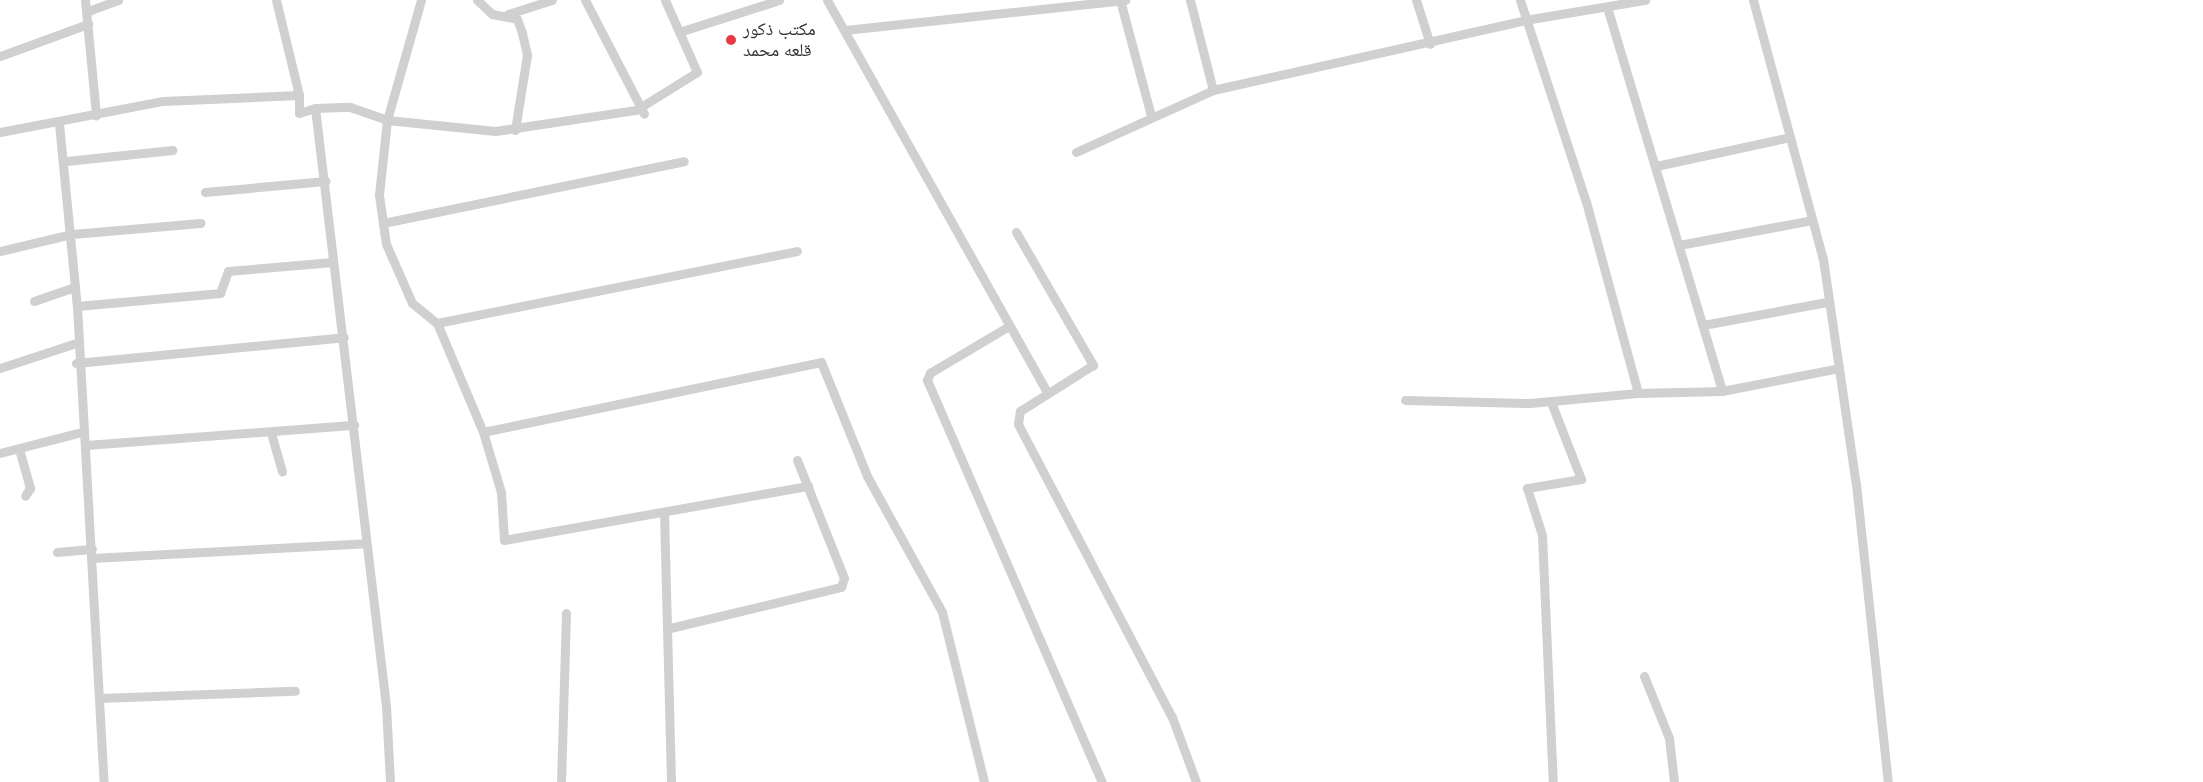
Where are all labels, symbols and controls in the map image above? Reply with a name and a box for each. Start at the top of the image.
place label: مکتب ذکور قلعه محمد [743,19,816,62]
marker: مکتب ذکور قلعه محمد [724,33,738,47]

